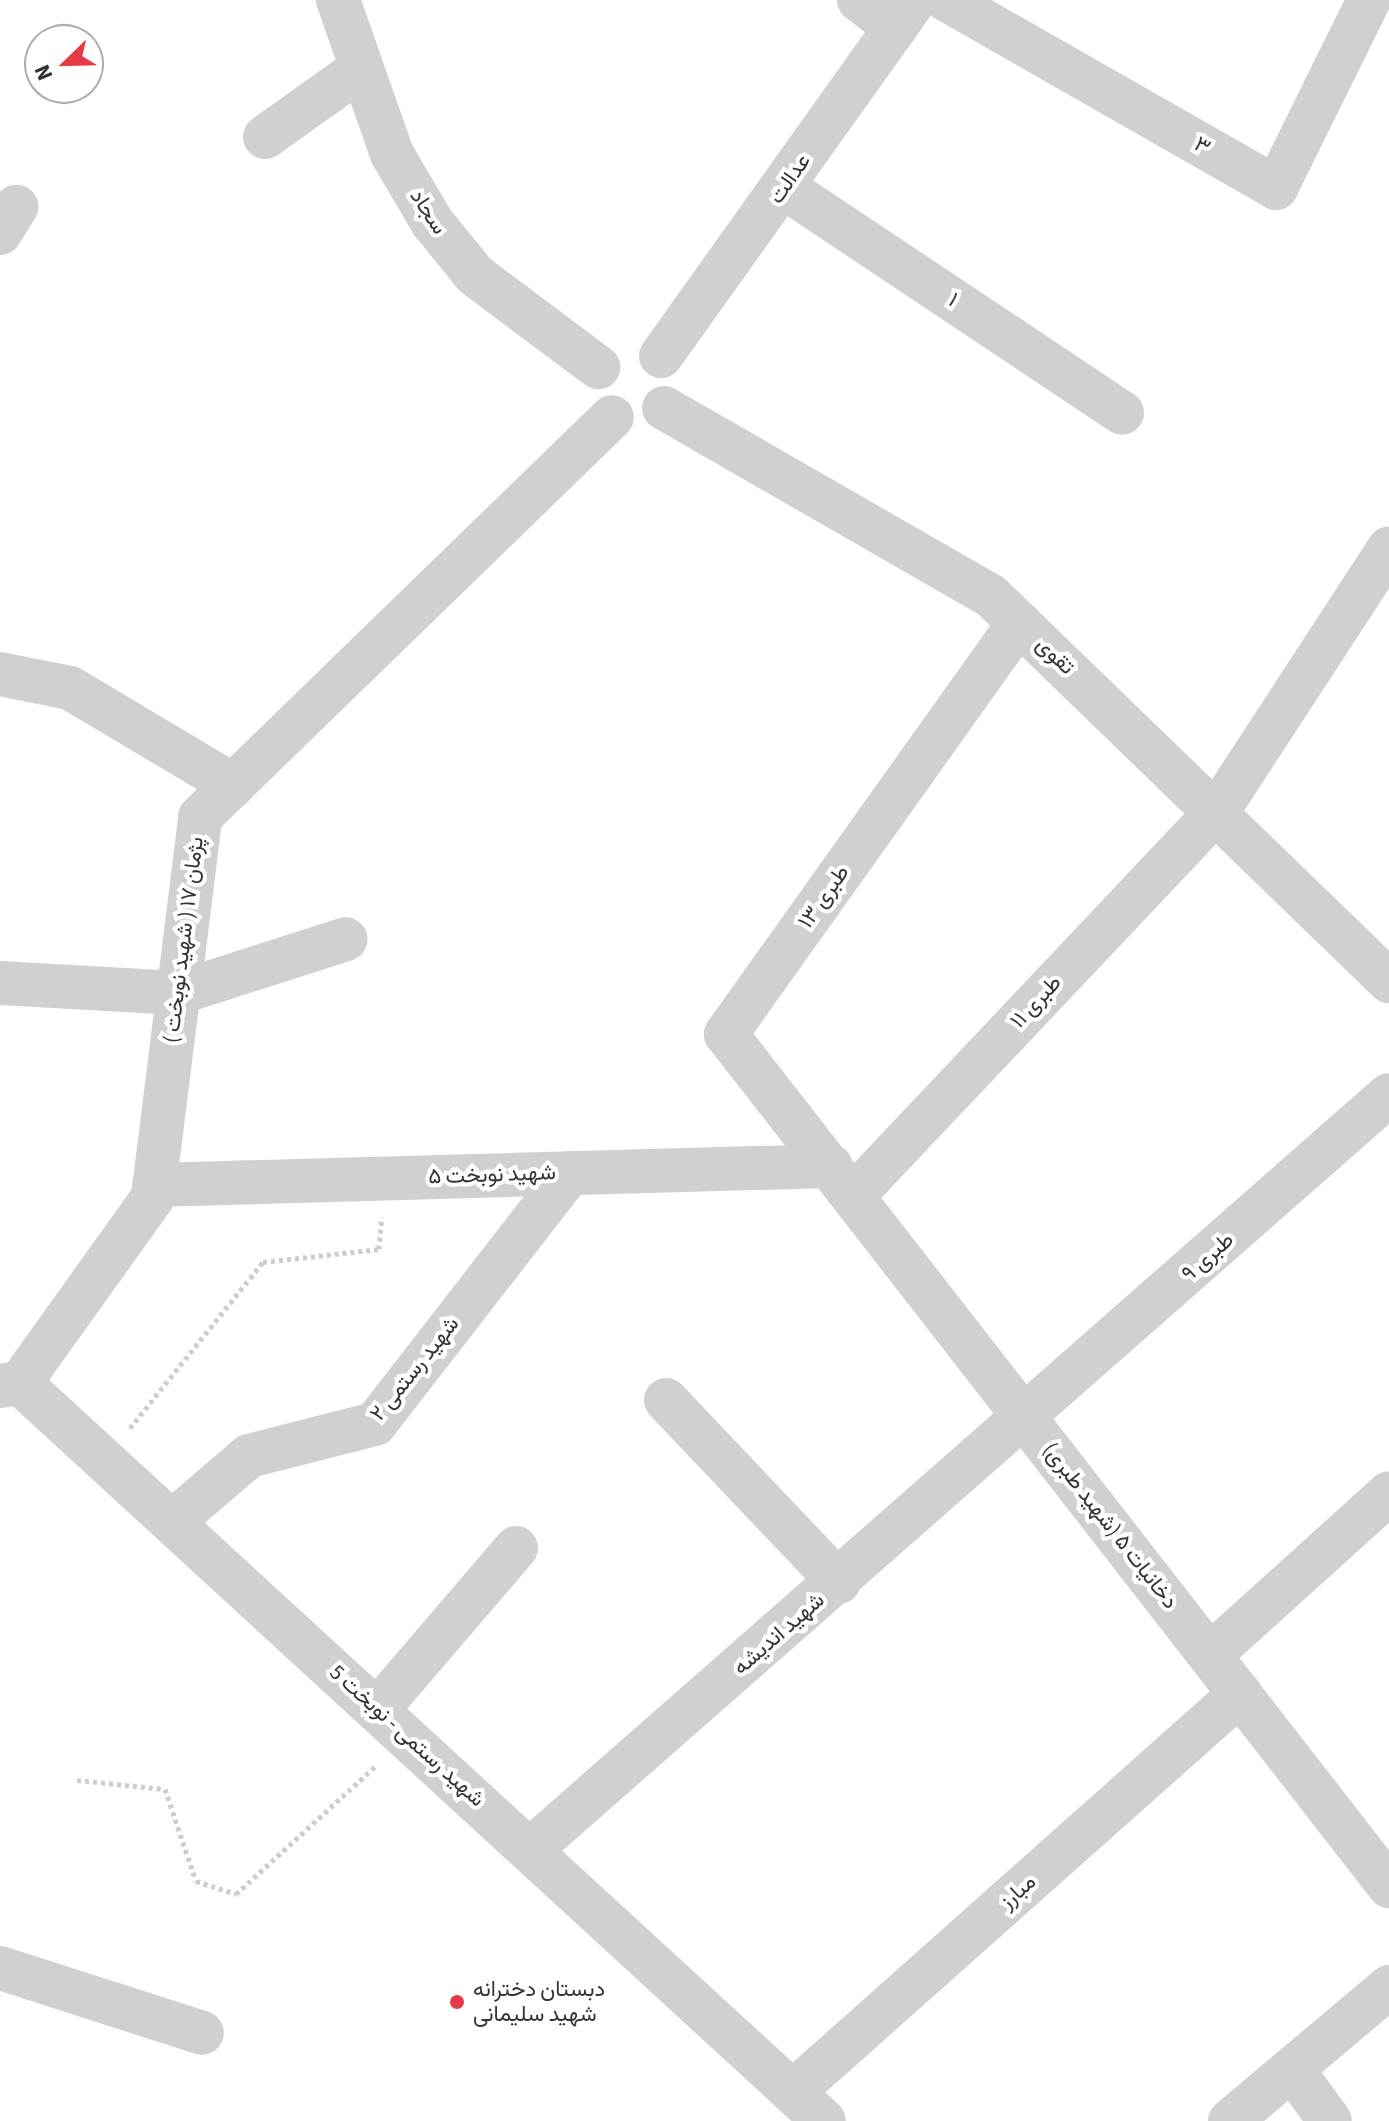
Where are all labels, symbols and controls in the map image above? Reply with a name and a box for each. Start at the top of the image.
north arrow [24,24,104,104]
text: N [26,60,61,86]
street label: ۳ [1189,131,1215,161]
street label: عدالت [763,149,817,209]
street label: سجاد [404,184,452,240]
street label: ۱ [943,287,963,313]
street label: تقوی [1030,631,1080,681]
street label: پژمان ۱۷ ( شهید نوبخت ) [158,835,210,1045]
street label: طبری ۱۳ [793,860,855,934]
street label: طبری ۱۱ [1005,970,1067,1034]
street label: شهید نوبخت ۵ [428,1160,556,1190]
street label: طبری ۹ [1177,1227,1239,1287]
street label: شهید رستمی ۲ [365,1312,465,1426]
street label: دخانیات ۵ (شهید طبری) [1037,1438,1183,1614]
street label: شهید اندیشه [728,1587,830,1681]
street label: شهید رستمی - نوبخت 5 [324,1659,490,1813]
street label: مبارز [994,1869,1042,1915]
place label: دبستان دخترانه شهید سلیمانی [473,1976,605,2028]
marker: دبستان دخترانه شهید سلیمانی [448,1993,466,2011]

